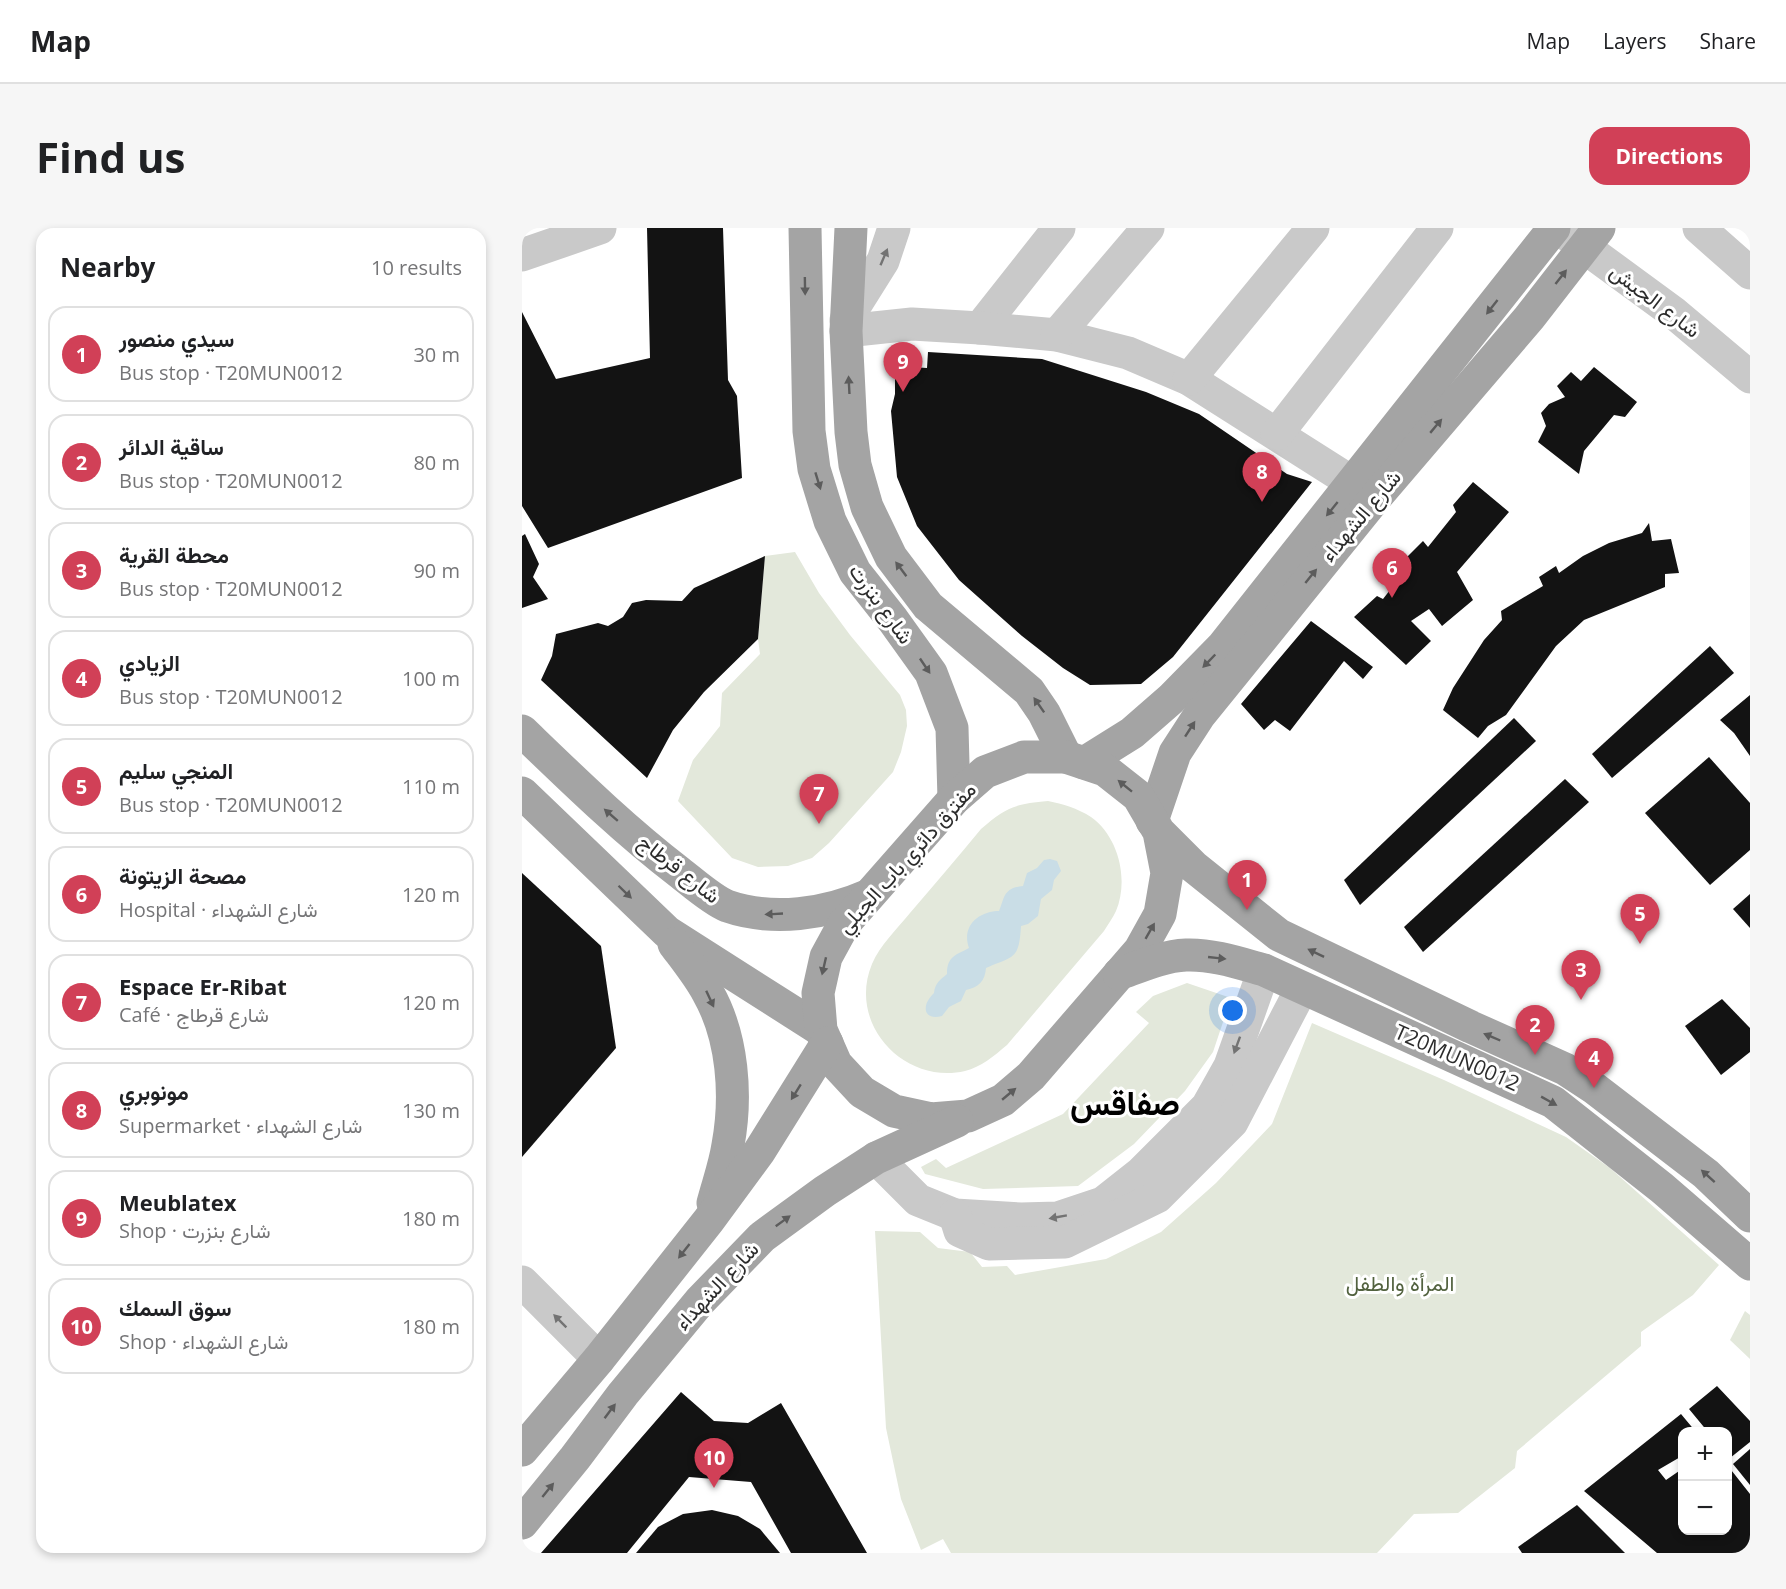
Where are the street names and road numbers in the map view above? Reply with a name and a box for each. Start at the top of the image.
street label: شارع الجيش [1604,257,1707,344]
street label: شارع الشهداء [1314,464,1408,568]
street label: شارع بنزرت [842,558,920,650]
street label: مفترق دائري باب الجبلي [831,776,985,942]
street label: شارع قرطاج [632,827,726,910]
street label: T20MUN0012 [1391,1017,1524,1097]
street label: شارع الشهداء [668,1235,765,1336]

